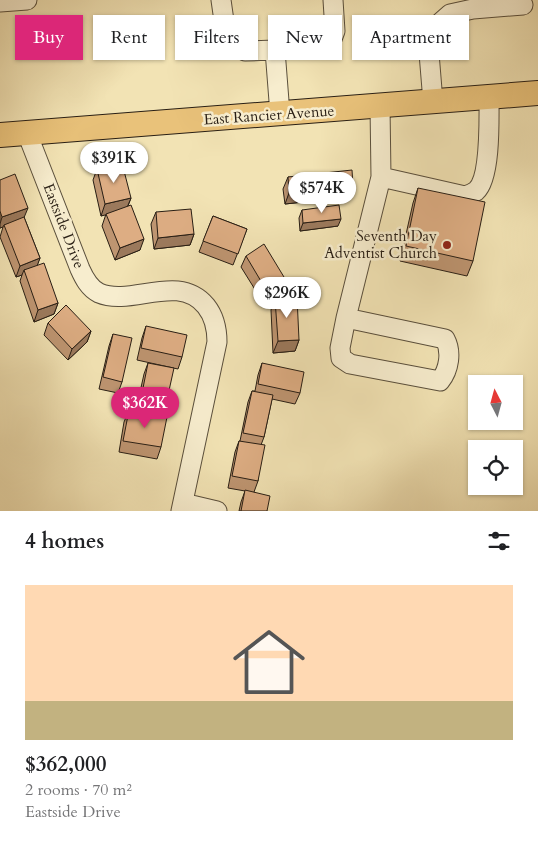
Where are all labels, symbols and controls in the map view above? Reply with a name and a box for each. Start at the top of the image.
chip: Buy [15,15,83,60]
chip: Rent [93,15,165,60]
chip: Filters [175,15,258,60]
chip: New [268,15,342,60]
chip: Apartment [352,15,469,60]
street label: East Rancier Avenue [203,100,335,130]
pin: $391K [79,142,149,184]
text: $391K [91,147,137,169]
pin: $574K [287,172,357,214]
text: $574K [299,177,345,199]
street label: Eastside Drive [39,180,89,272]
place label: Seventh Day Adventist Church [324,226,438,263]
marker: Seventh Day Adventist Church [441,239,453,251]
pin: $296K [252,276,322,319]
text: $296K [264,282,310,304]
north arrow [468,375,522,430]
map controls [468,375,523,495]
pin: $362K [110,386,180,429]
text: $362K [122,392,168,414]
button: locate [468,440,523,495]
text: 4 homes [25,527,104,556]
icon: filters [485,527,513,555]
icon: home [224,617,314,707]
text: $362,000 [25,750,106,779]
text: 2 rooms · 70 m² [25,779,132,801]
text: Eastside Drive [25,801,121,823]

